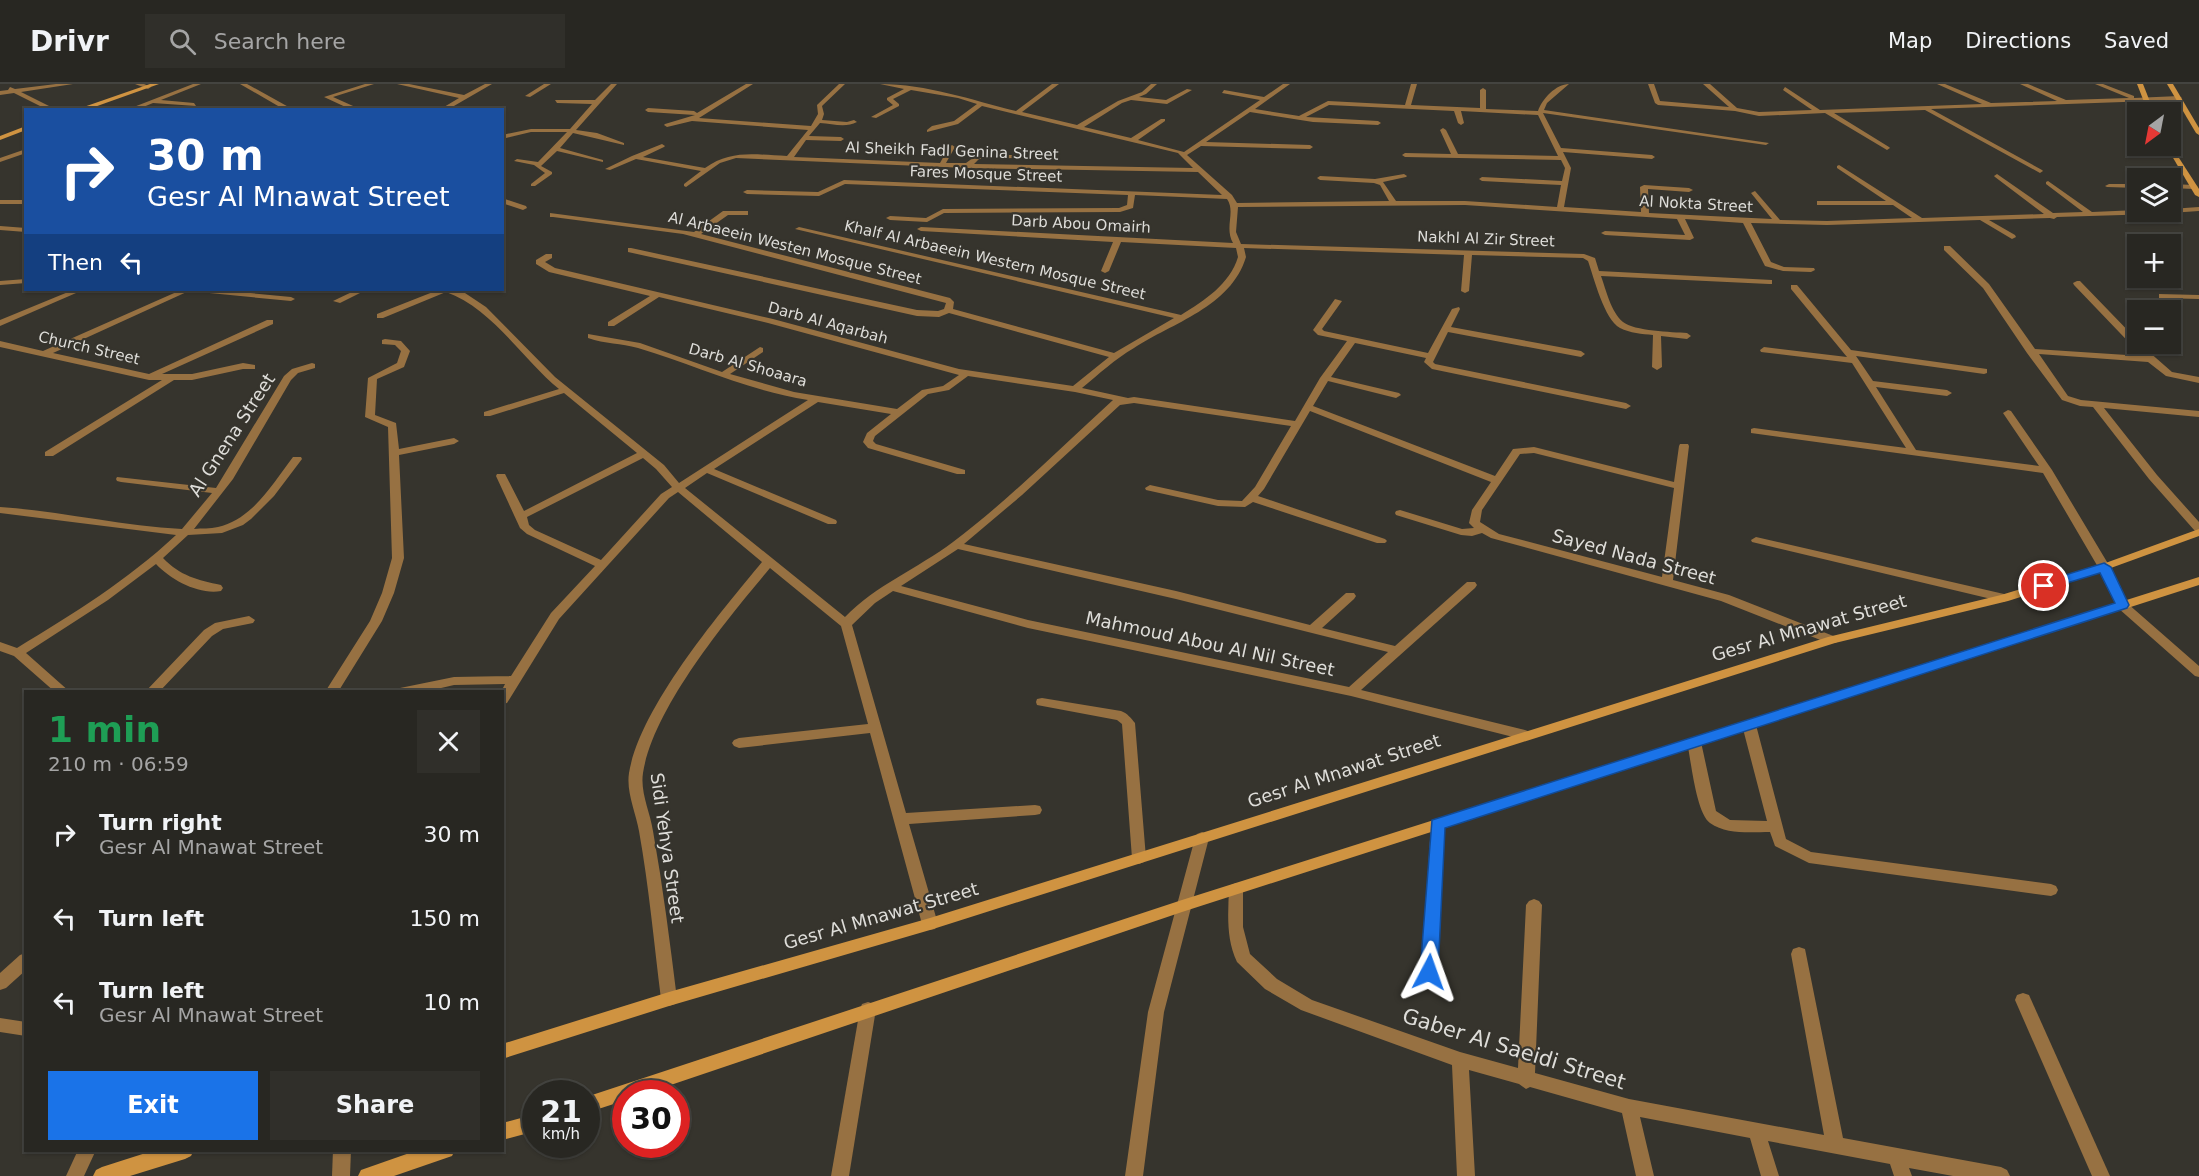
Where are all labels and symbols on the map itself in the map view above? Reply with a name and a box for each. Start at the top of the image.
north arrow [2127,102,2181,156]
street label: Al Sheikh Fadl Genina Street [845,138,1059,164]
street label: Fares Mosque Street [909,162,1063,186]
street label: Al Nokta Street [1639,192,1753,216]
street label: Al Arbaeein Westen Mosque Street [667,208,924,288]
street label: Darb Abou Omairh [1011,211,1151,237]
street label: Khalf Al Arbaeein Western Mosque Street [843,216,1148,304]
street label: Nakhl Al Zir Street [1417,228,1555,250]
street label: Darb Al Aqarbah [766,298,890,348]
street label: Church Street [37,328,142,368]
street label: Darb Al Shoaara [687,339,809,391]
street label: Al Gnena Street [184,369,279,500]
street label: Sayed Nada Street [1550,525,1718,588]
pin [2018,560,2069,611]
street label: Gesr Al Mnawat Street [1709,590,1909,665]
street label: Mahmoud Abou Al Nil Street [1084,607,1336,680]
street label: Gesr Al Mnawat Street [1245,729,1443,812]
street label: Sidi Yehya Street [647,771,688,925]
street label: Gesr Al Mnawat Street [781,878,981,953]
position arrow [1397,940,1461,1004]
street label: Gaber Al Saeidi Street [1399,1004,1629,1094]
speed limit sign: 30 [612,1080,690,1158]

